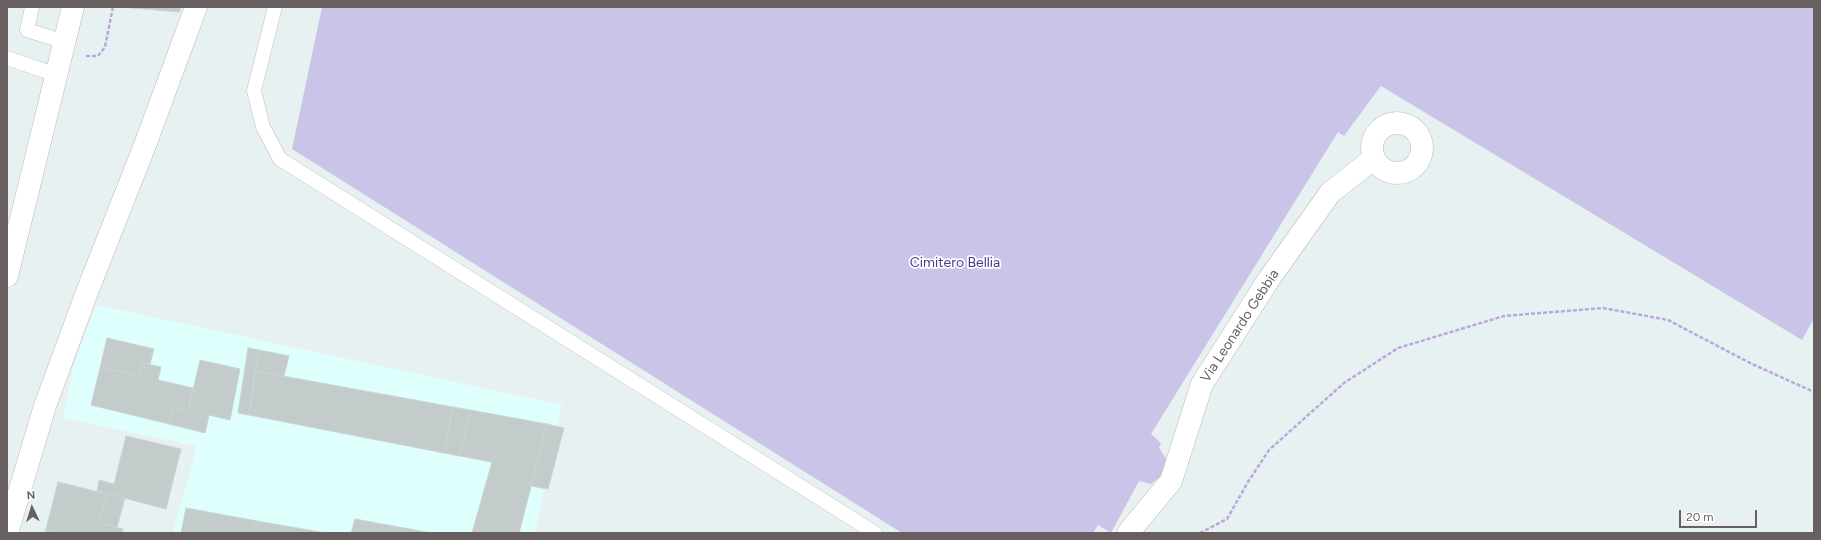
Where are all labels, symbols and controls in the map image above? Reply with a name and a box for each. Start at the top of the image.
park label: Cimitero Bellia [910,255,1000,271]
street label: Via Leonardo Gebbia [1197,266,1283,386]
north arrow [12,488,52,528]
text: N [26,489,36,502]
scale bar [1681,502,1759,528]
text: 20 m [1686,510,1714,524]

